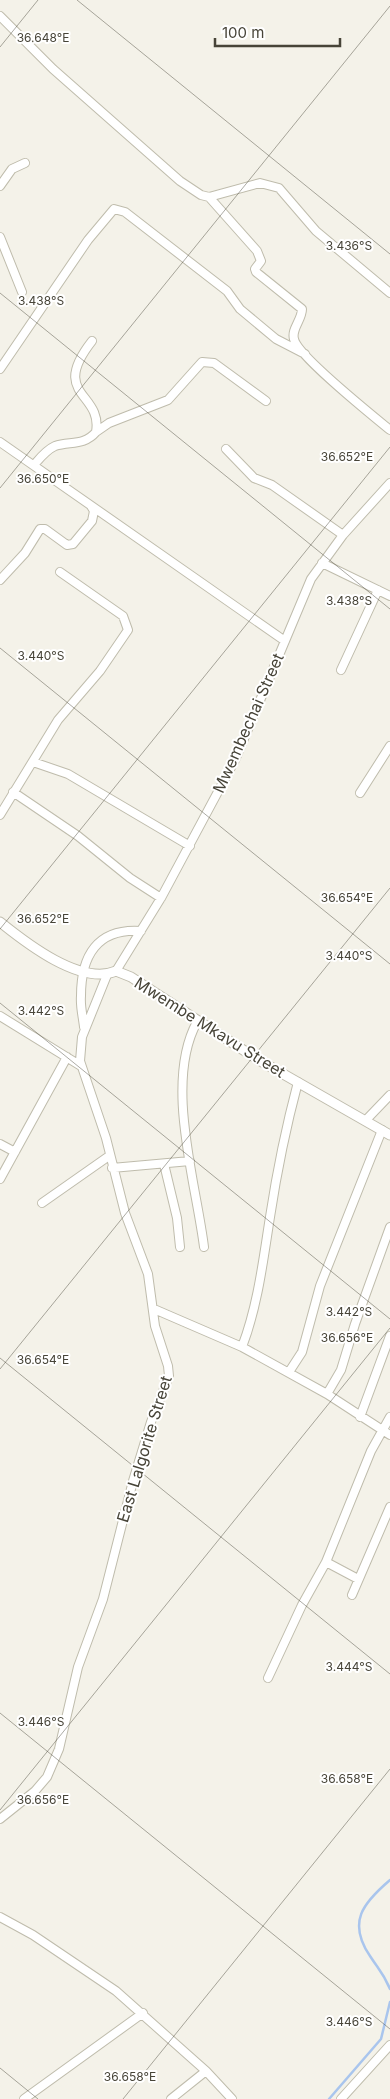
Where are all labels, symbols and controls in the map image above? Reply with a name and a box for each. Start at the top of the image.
scale bar [215,15,340,47]
text: 100 m [222,23,264,42]
text: 36.648°E [17,30,69,45]
text: 3.436°S [326,238,372,253]
text: 3.438°S [18,293,64,308]
text: 36.652°E [321,449,373,464]
text: 36.650°E [17,471,69,486]
text: 3.438°S [326,593,372,608]
text: 3.440°S [18,648,65,663]
street label: Mwembechai Street [208,650,288,796]
text: 36.654°E [321,890,373,905]
text: 36.652°E [17,911,69,926]
text: 3.440°S [326,948,373,963]
street label: Mwembe Mkavu Street [131,972,289,1082]
text: 3.442°S [18,1003,65,1018]
text: 3.442°S [326,1304,373,1319]
text: 36.656°E [321,1330,373,1345]
text: 36.654°E [17,1352,69,1367]
street label: East Lalgorite Street [112,1373,176,1525]
text: 3.444°S [326,1659,373,1674]
text: 3.446°S [18,1714,65,1729]
text: 36.658°E [321,1771,373,1786]
text: 36.656°E [17,1792,69,1807]
text: 3.446°S [326,2014,373,2029]
text: 36.658°E [104,2069,156,2084]

